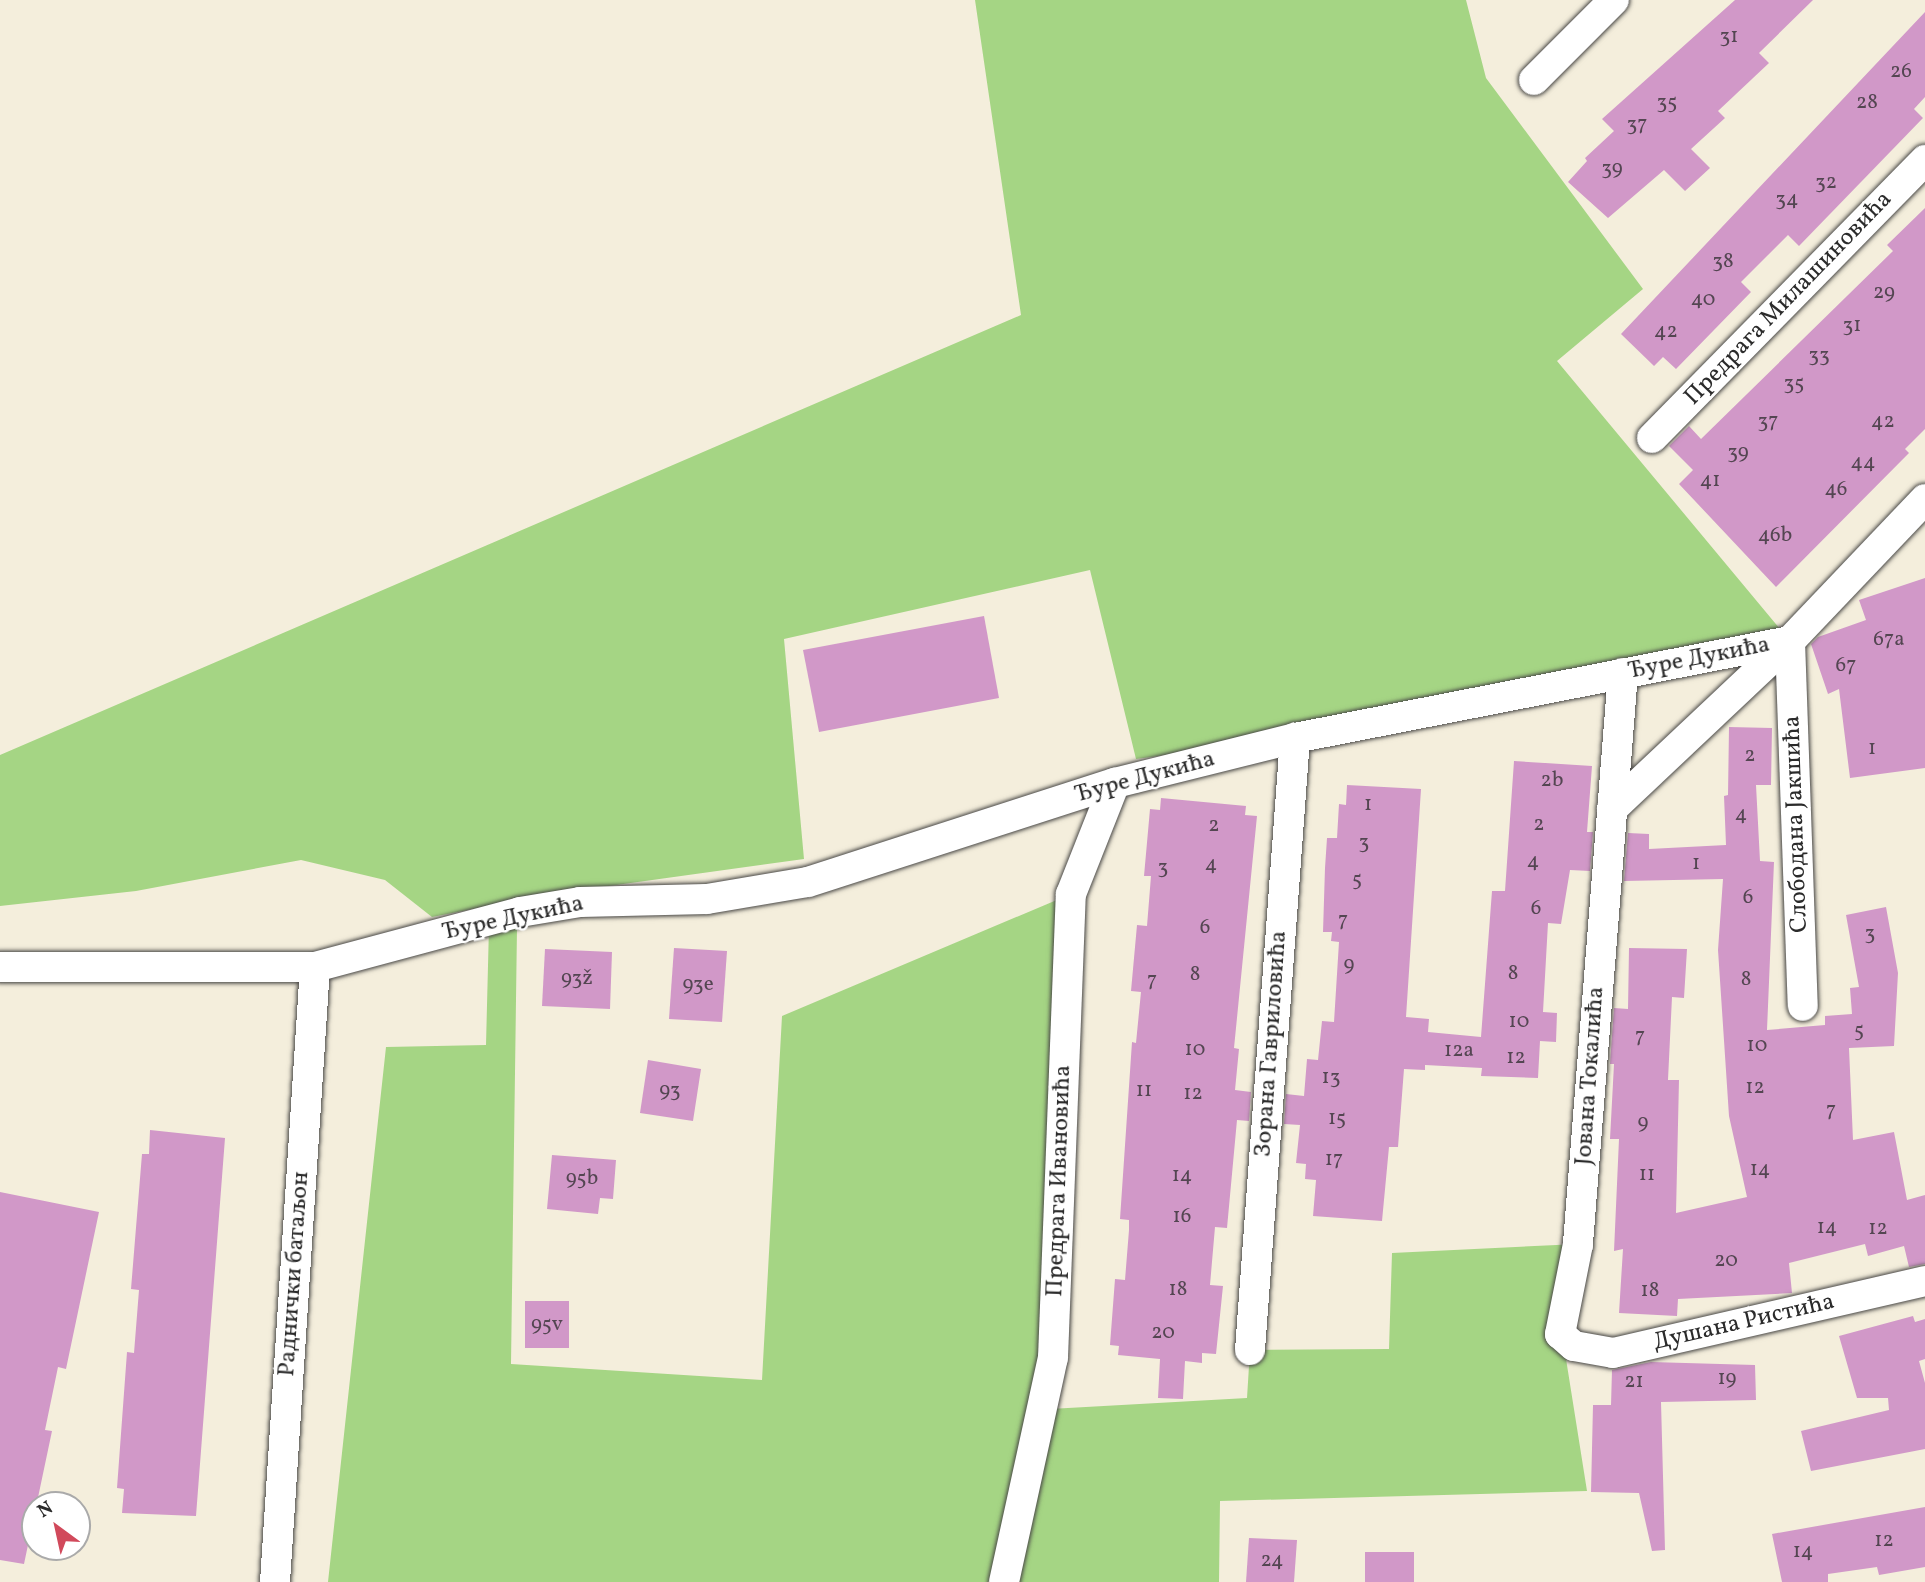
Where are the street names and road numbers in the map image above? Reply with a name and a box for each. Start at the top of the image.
street label: Предрага Милашиновића [1679,186,1899,412]
street label: Ђуре Дукића [1626,631,1772,687]
street label: Слободана Јакшића [1779,715,1815,933]
street label: Ђуре Дукића [1072,745,1218,811]
street label: Ђуре Дукића [440,890,586,948]
street label: Зорана Гавриловића [1250,930,1294,1158]
street label: Јована Токалића [1570,985,1612,1167]
street label: Предрага Ивановића [1042,1065,1078,1297]
street label: Раднички батаљон [273,1170,317,1378]
street label: Душана Ристића [1651,1288,1837,1358]

